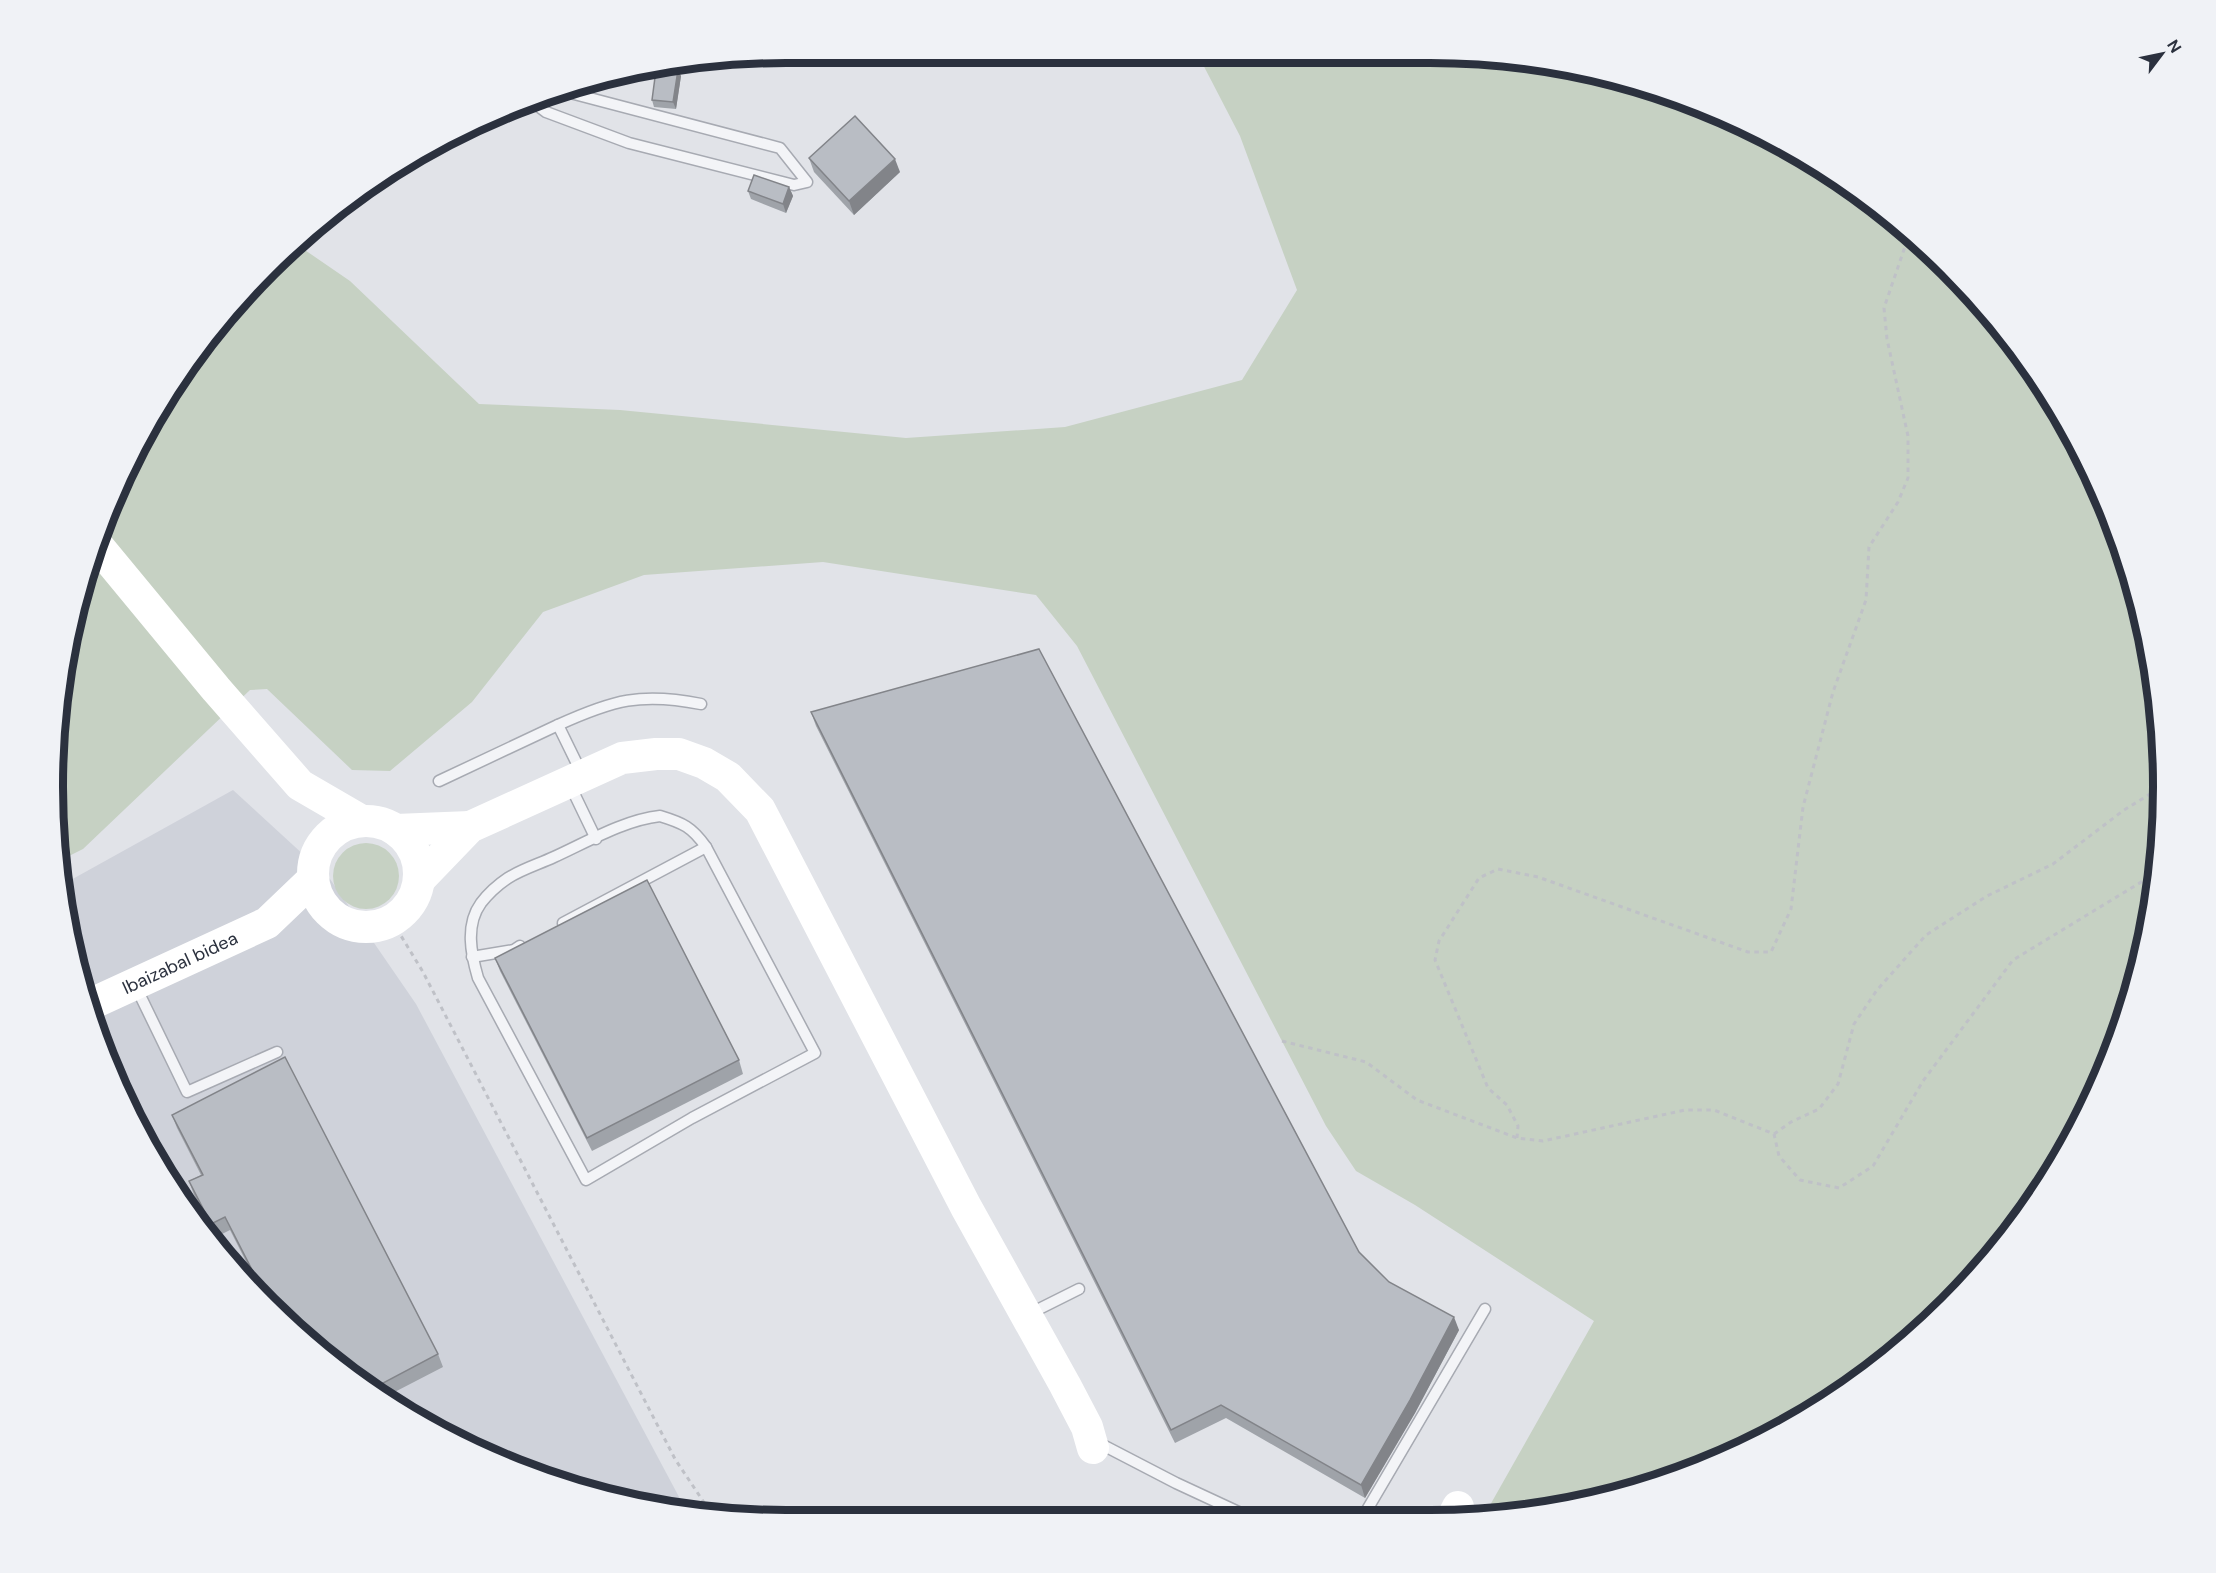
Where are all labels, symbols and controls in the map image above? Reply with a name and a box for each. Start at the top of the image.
north arrow [2132,24,2192,84]
text: N [2162,36,2186,57]
street label: Ibaizabal bidea [118,926,242,1000]

